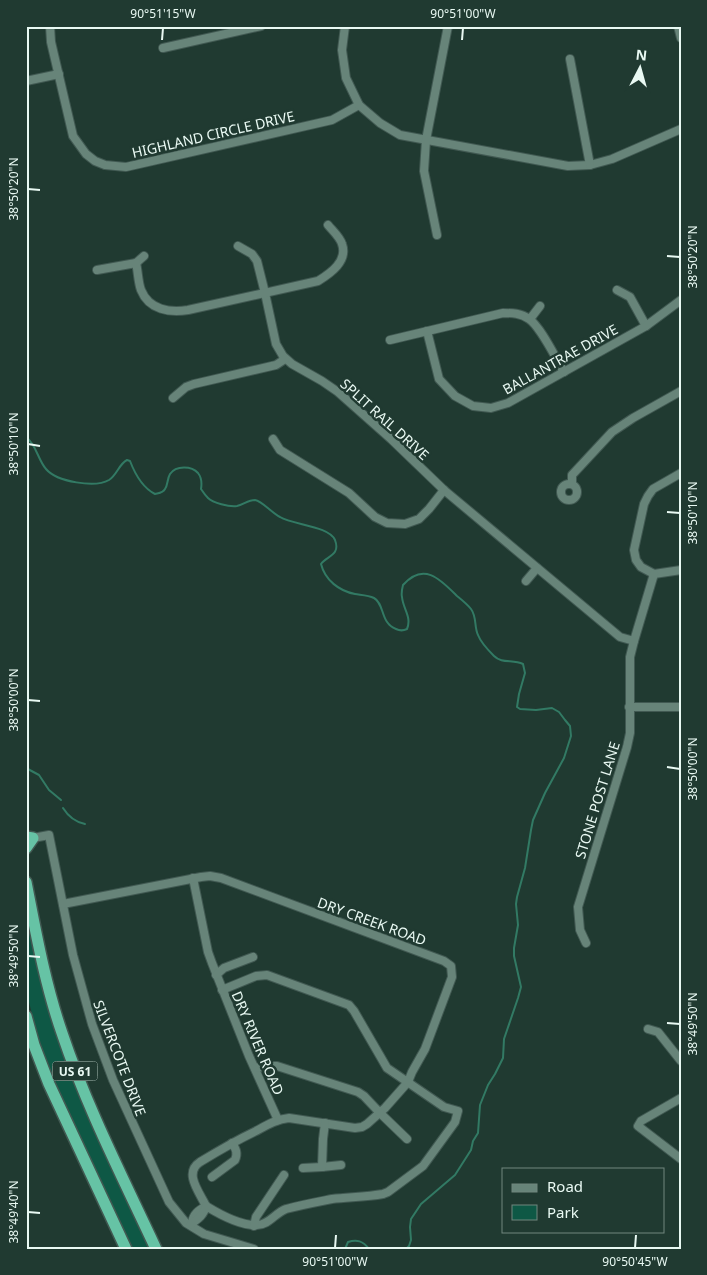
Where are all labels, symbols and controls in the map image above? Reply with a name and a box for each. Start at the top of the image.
text: 90°51'15"W [130,5,196,22]
text: 90°51'00"W [430,5,496,22]
north arrow [614,42,664,92]
text: N [635,45,648,65]
street label: HIGHLAND CIRCLE DRIVE [130,106,296,162]
text: 38°50'20"N [5,157,22,221]
text: 38°50'20"N [684,225,701,289]
street label: BALLANTRAE DRIVE [499,319,621,399]
street label: SPLIT RAIL DRIVE [337,374,433,464]
text: 38°50'10"N [5,412,22,476]
text: 38°50'10"N [684,481,701,545]
text: 38°50'00"N [5,668,22,732]
text: 38°50'00"N [684,737,701,801]
street label: STONE POST LANE [570,739,624,861]
street label: DRY CREEK ROAD [315,893,429,949]
text: 38°49'50"N [5,924,22,988]
street label: DRY RIVER ROAD [228,988,288,1098]
text: 38°49'50"N [684,992,701,1056]
street label: SILVERCOTE DRIVE [89,997,151,1119]
road number: US 61 [52,1062,98,1080]
legend [502,1168,664,1232]
text: Road [547,1176,583,1196]
text: 38°49'40"N [5,1180,22,1244]
text: Park [547,1202,579,1222]
text: 90°51'00"W [302,1253,368,1270]
text: 90°50'45"W [602,1253,668,1270]

